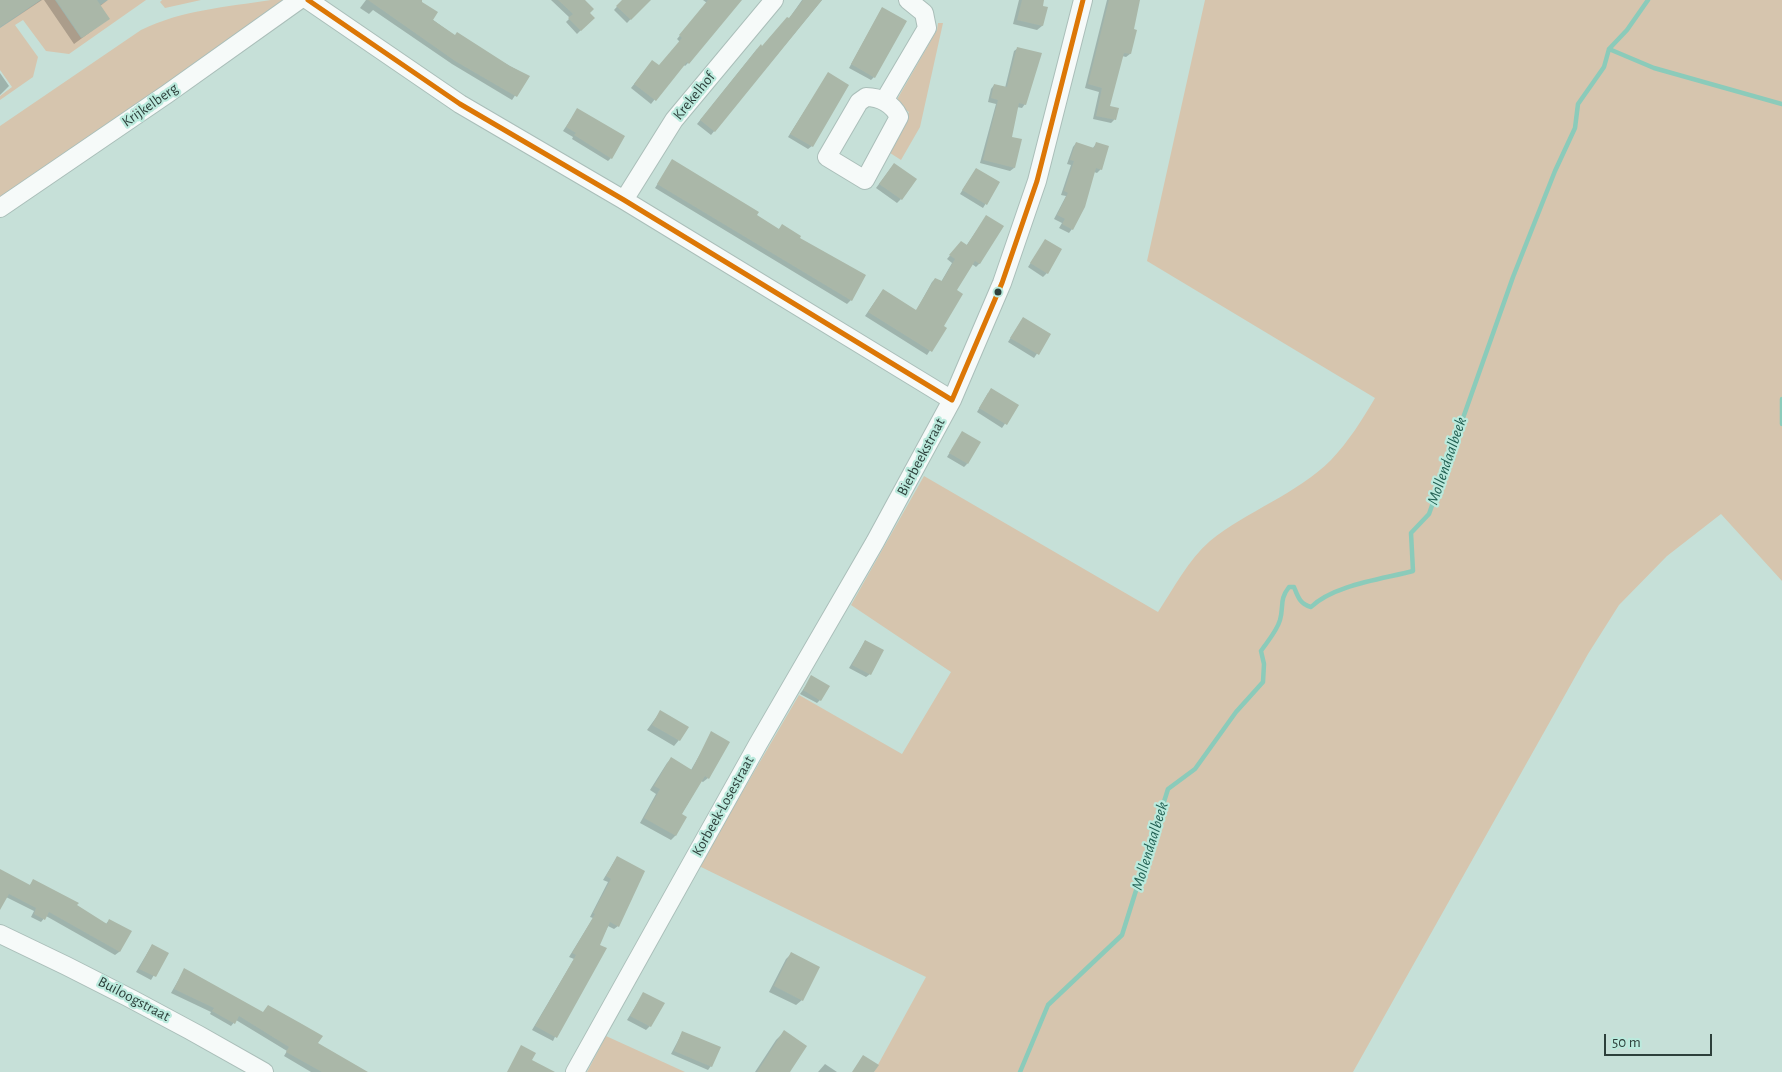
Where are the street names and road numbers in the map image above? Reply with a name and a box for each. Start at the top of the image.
street label: Krekelhof [669,68,719,124]
street label: Krijkelberg [118,79,182,131]
street label: Bierbeekstraat [893,415,949,499]
street label: Korbeek-Losestraat [688,753,758,859]
street label: Builoogstraat [95,973,173,1025]

